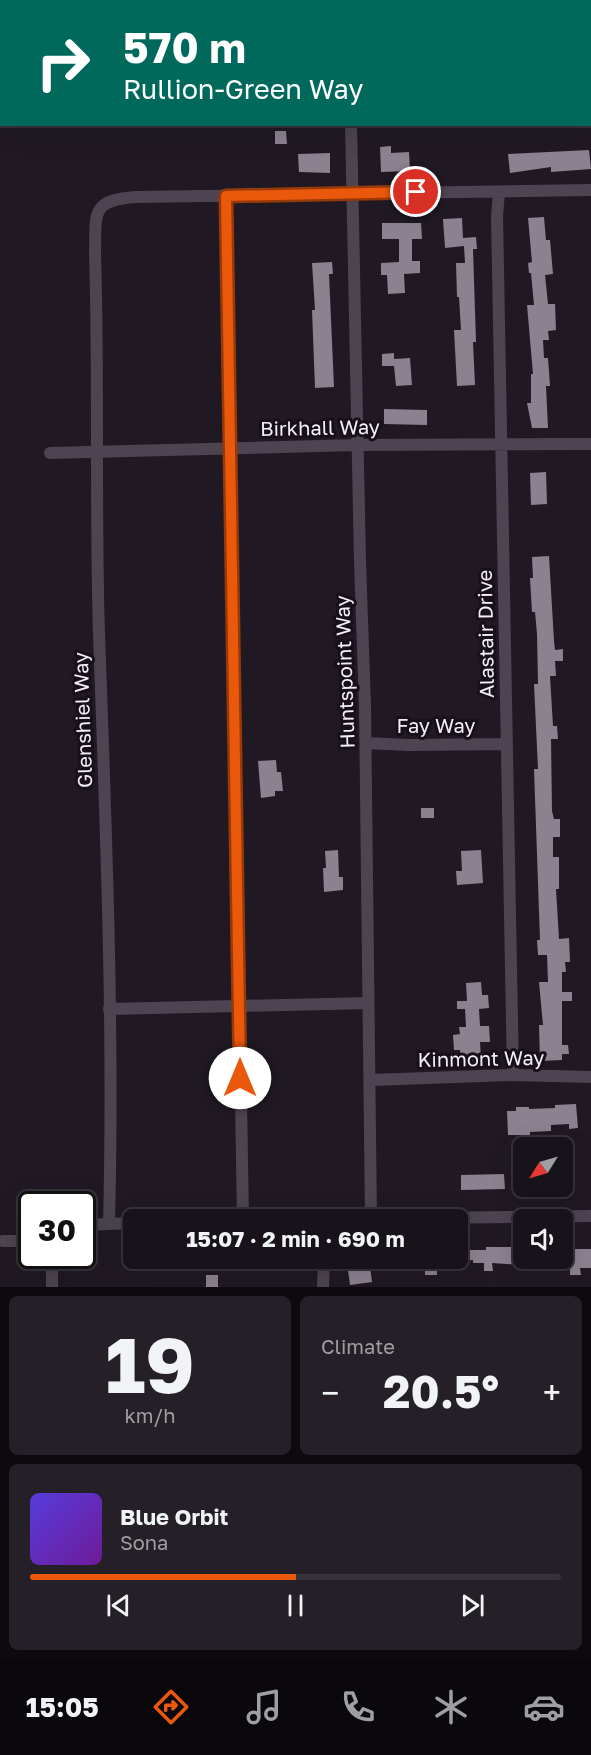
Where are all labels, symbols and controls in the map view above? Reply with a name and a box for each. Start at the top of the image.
text: 570 m [123,22,246,72]
icon: right [24,24,102,102]
text: Rullion-Green Way [123,73,363,105]
pin [390,166,441,217]
icon: arrive [399,175,432,208]
street label: Birkhall Way [260,414,380,440]
street label: Alastair Drive [472,570,498,698]
street label: Huntspoint Way [329,595,359,749]
street label: Glenshiel Way [68,652,96,788]
street label: Fay Way [396,713,476,737]
street label: Kinmont Way [417,1045,545,1071]
position arrow [208,1046,272,1110]
north arrow [513,1137,573,1197]
map controls [513,1137,573,1269]
speed limit sign: 30 [18,1191,96,1269]
button: sound [513,1209,573,1269]
text: 15:07 · 2 min · 690 m [186,1225,405,1252]
text: 19 [105,1317,195,1410]
text: Climate [321,1334,395,1358]
text: 20.5° [383,1364,499,1418]
text: − [321,1373,339,1412]
text: + [543,1373,561,1412]
text: km/h [125,1403,175,1427]
text: Blue Orbit [120,1503,228,1530]
text: Sona [120,1530,168,1554]
icon: previous [102,1589,135,1622]
icon: pause [279,1589,312,1622]
icon: next [456,1589,489,1622]
icon: directions [150,1686,192,1728]
icon: music [243,1686,285,1728]
icon: phone [337,1686,379,1728]
icon: climate [430,1686,472,1728]
icon: car [523,1686,565,1728]
text: 15:05 [26,1691,99,1723]

